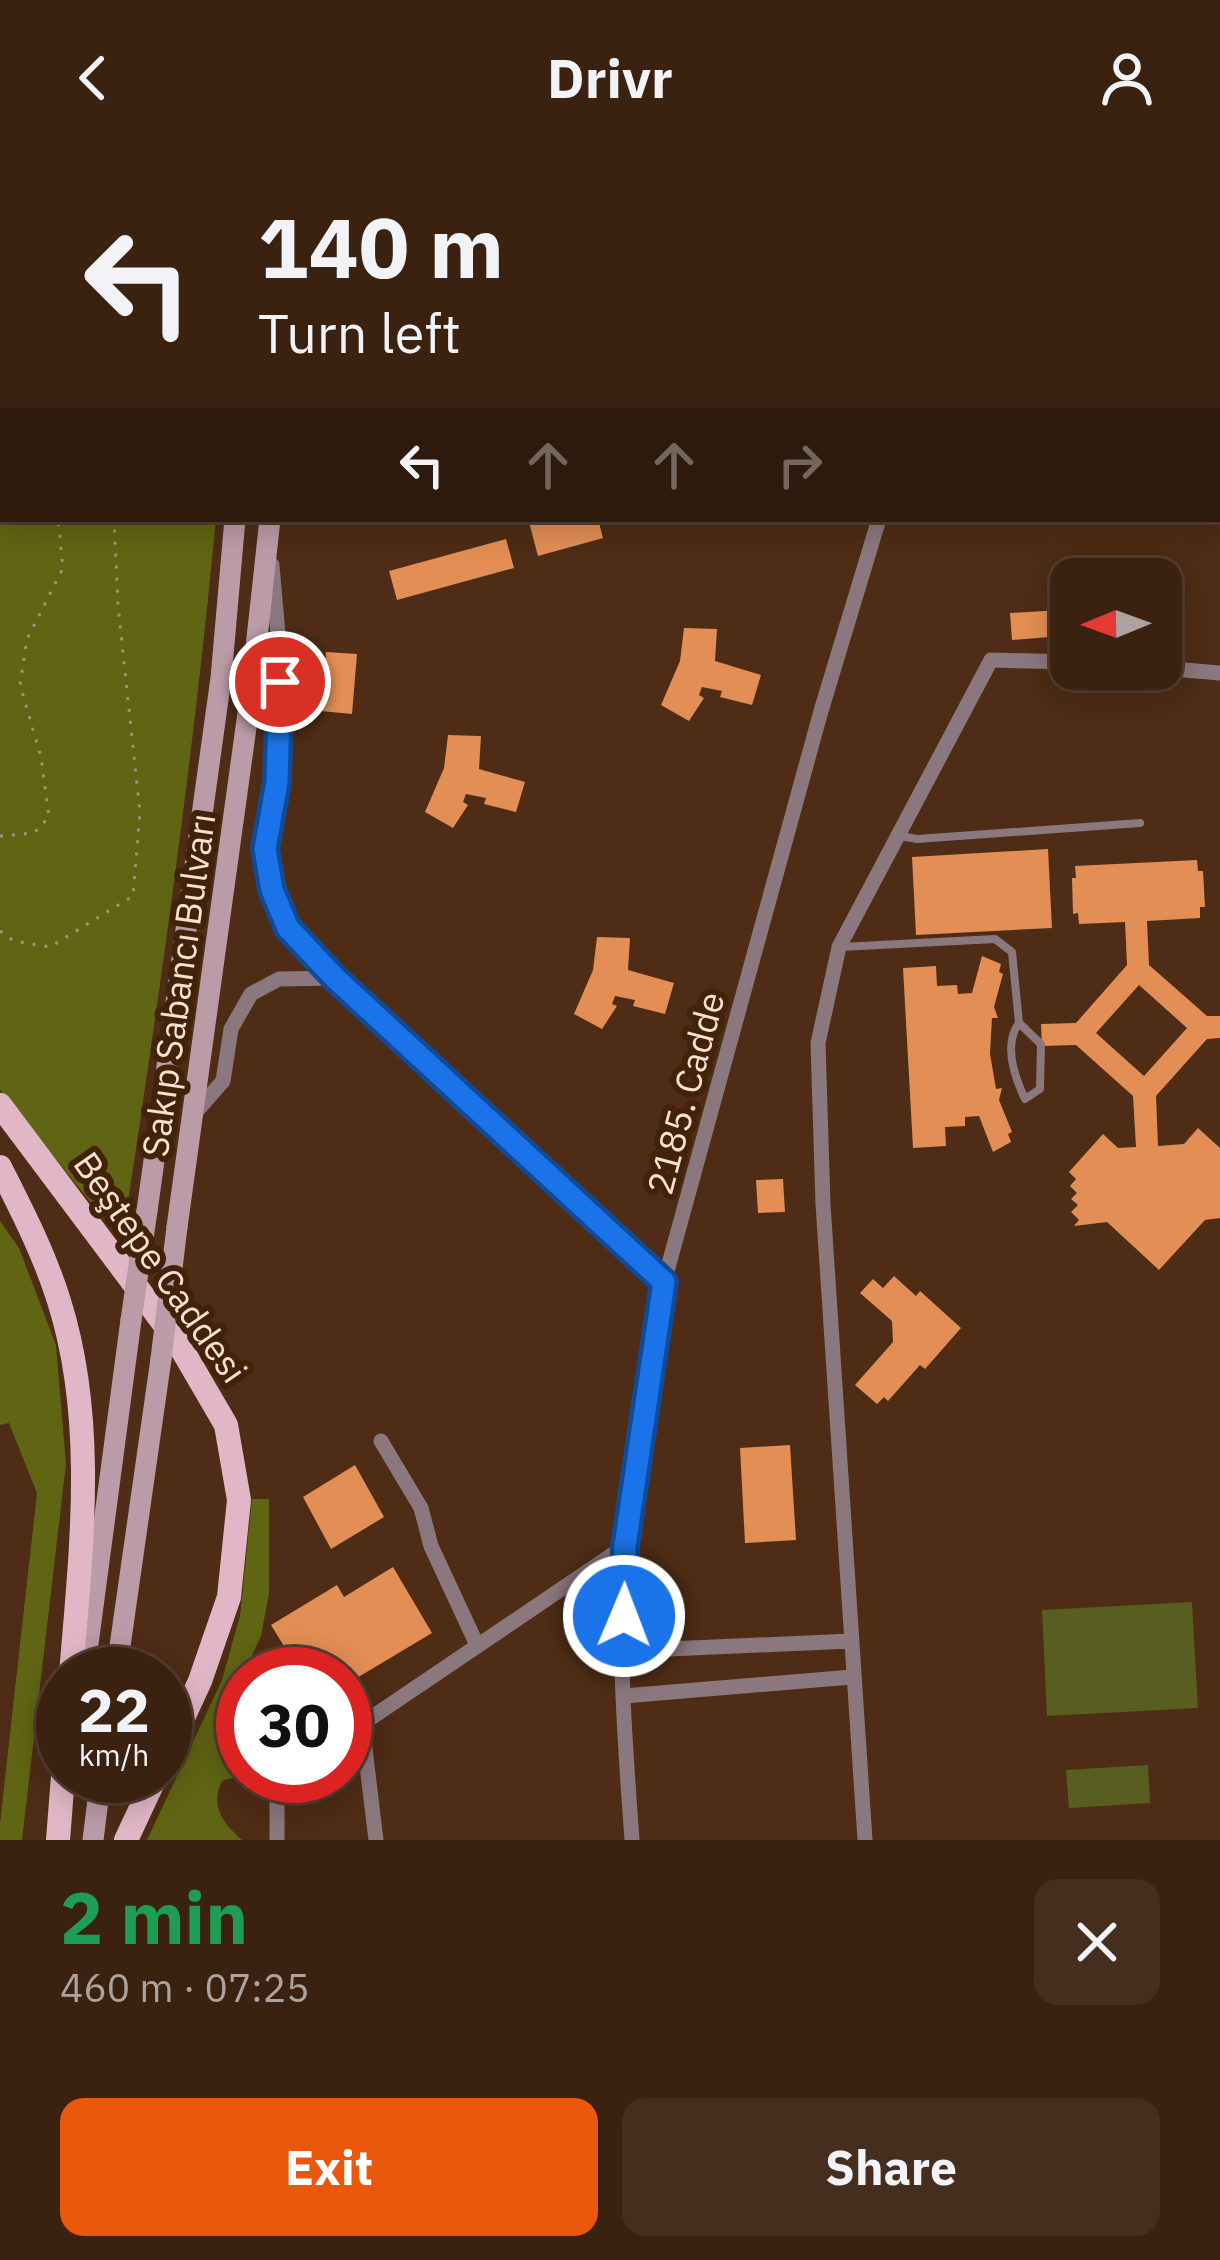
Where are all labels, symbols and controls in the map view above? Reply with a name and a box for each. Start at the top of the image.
text: Drivr [547,43,673,113]
icon: back [60,45,126,111]
icon: person [1094,45,1160,111]
text: 140 m [258,192,504,301]
icon: left [60,204,216,360]
text: Turn left [258,298,461,368]
icon: left [389,432,455,498]
icon: ahead [515,432,581,498]
icon: ahead [641,432,707,498]
icon: right [767,432,833,498]
north arrow [1050,558,1182,690]
map controls [1050,558,1182,690]
pin [229,631,331,733]
icon: arrive [247,649,313,715]
street label: Sakıp Sabancı Bulvarı [131,810,225,1160]
street label: 2185. Cadde [635,987,735,1199]
street label: Beştepe Caddesi [64,1142,258,1392]
position arrow [561,1553,687,1679]
speed limit sign: 30 [216,1647,372,1803]
text: 22 [78,1670,150,1749]
text: km/h [79,1735,149,1774]
text: 2 min [60,1870,248,1964]
button: close [1034,1879,1160,2005]
text: 460 m · 07:25 [60,1962,310,2013]
button: Exit [60,2098,598,2236]
button: Share [622,2098,1160,2236]

